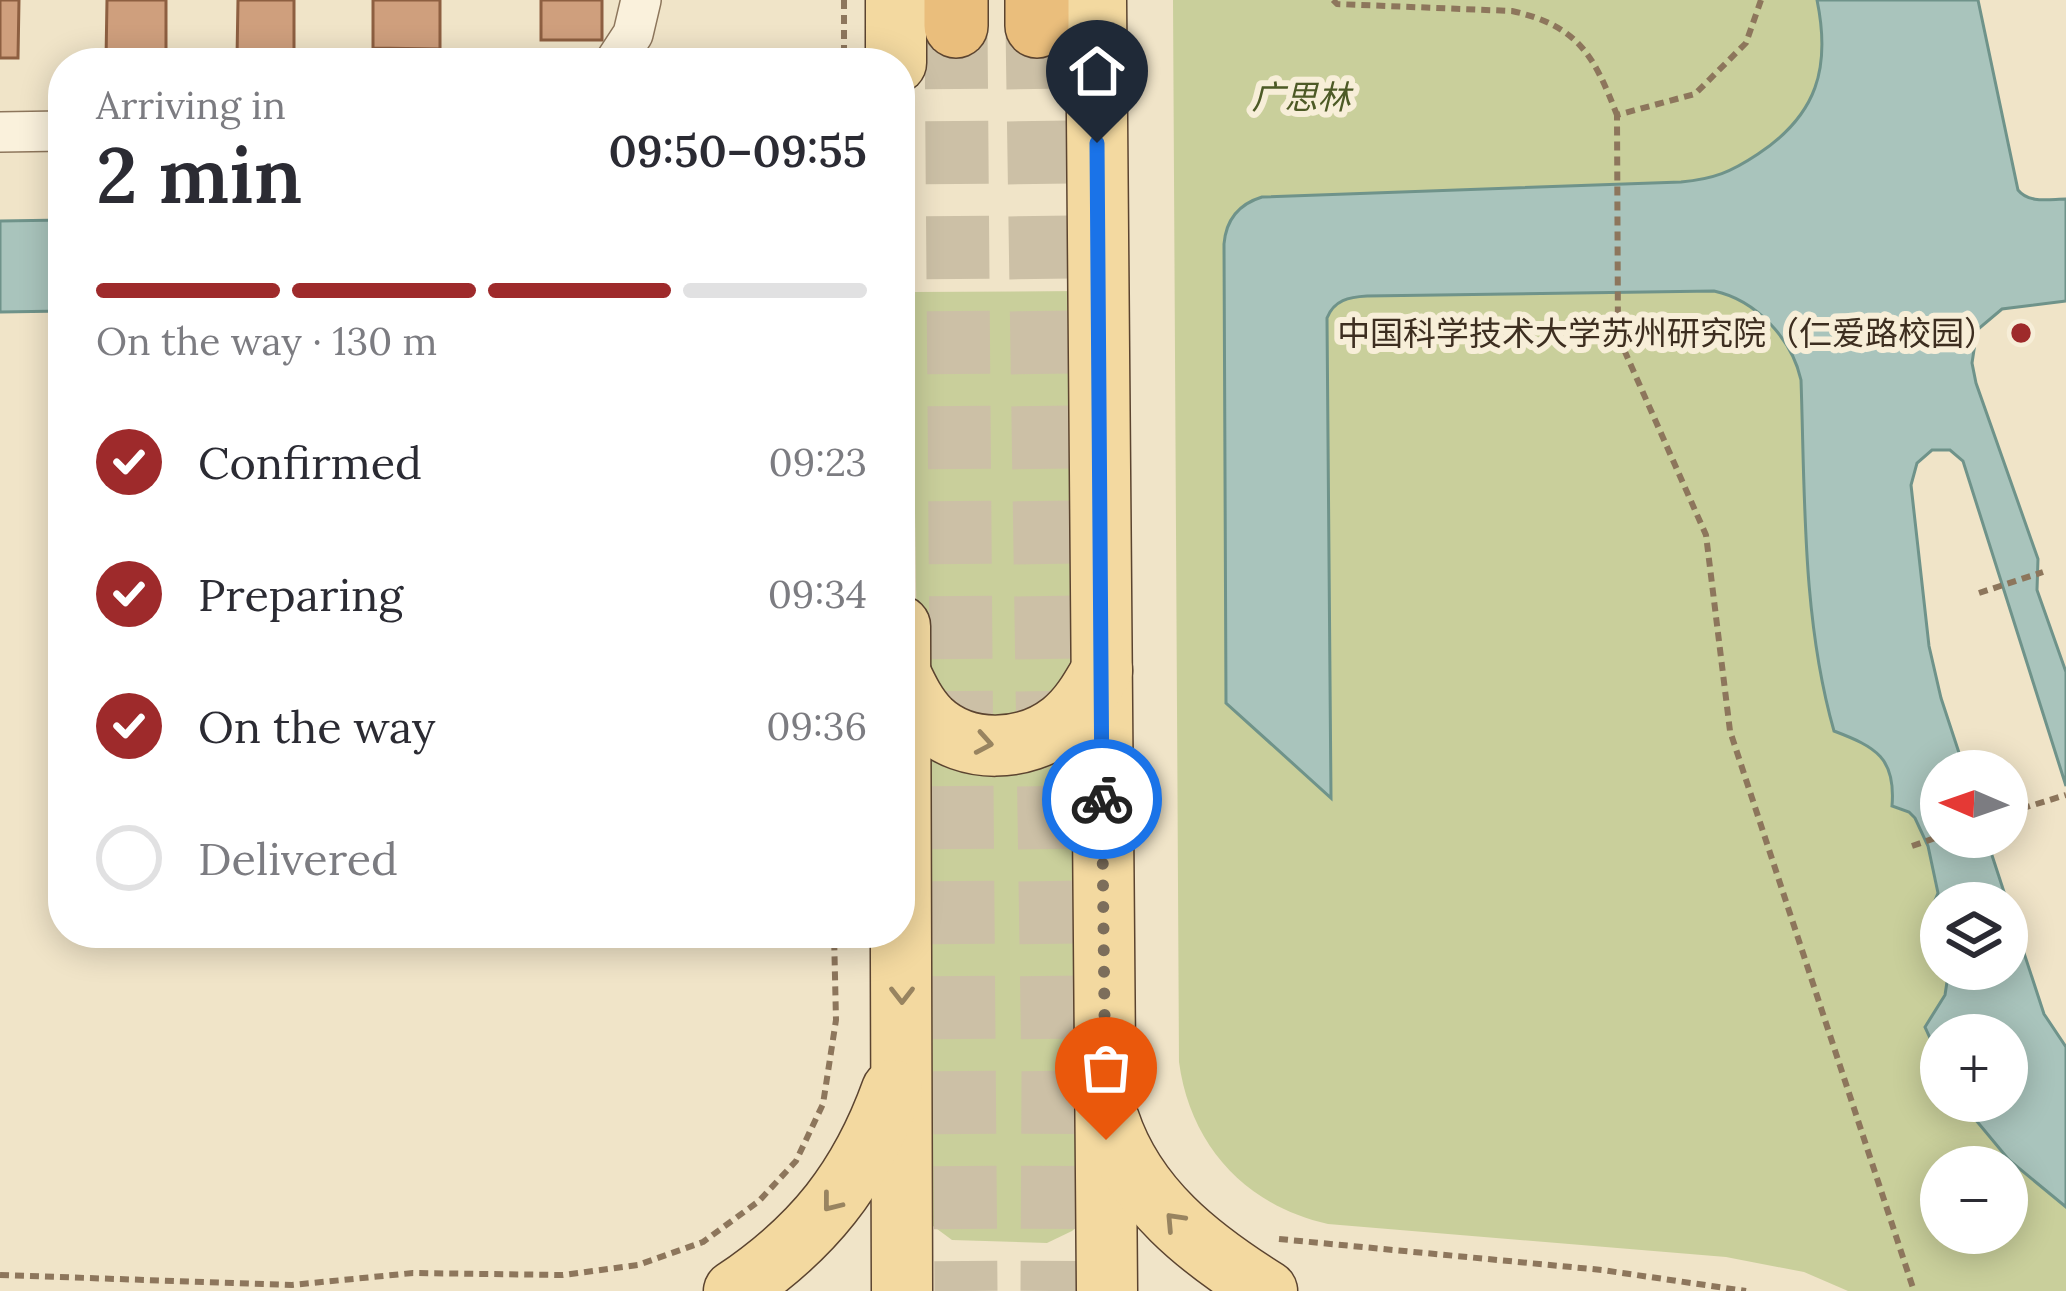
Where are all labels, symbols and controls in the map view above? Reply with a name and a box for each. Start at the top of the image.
pin [1046,20,1148,143]
icon: home [1064,38,1130,104]
park label: 广思林 [1252,76,1355,118]
text: Arriving in [96,80,286,130]
text: 09:50–09:55 [608,122,867,179]
text: 2 min [96,125,303,224]
place label: 中国科学技术大学苏州研究院（仁爱路校园） [1337,312,1997,354]
text: On the way · 130 m [96,316,437,366]
marker: 中国科学技术大学苏州研究院（仁爱路校园） [2008,320,2034,346]
icon: check [96,429,162,495]
text: Confirmed [198,434,422,491]
text: 09:23 [768,437,867,487]
icon: check [96,561,162,627]
text: Preparing [198,566,403,623]
text: 09:34 [768,569,867,619]
icon: check [96,693,162,759]
text: On the way [198,698,436,755]
text: 09:36 [766,701,867,751]
one-way arrow [974,729,994,754]
courier [1042,739,1162,859]
north arrow [1920,750,2028,858]
map controls [1920,750,2028,1254]
icon: bike [1069,766,1135,832]
text: Delivered [198,830,398,887]
button: layers [1920,882,2028,990]
one-way arrow [889,987,915,1005]
button: + [1920,1014,2028,1122]
pin [1055,1017,1157,1140]
icon: bag [1073,1035,1139,1101]
button: − [1920,1146,2028,1254]
one-way arrow [824,1190,846,1211]
one-way arrow [1167,1214,1189,1235]

